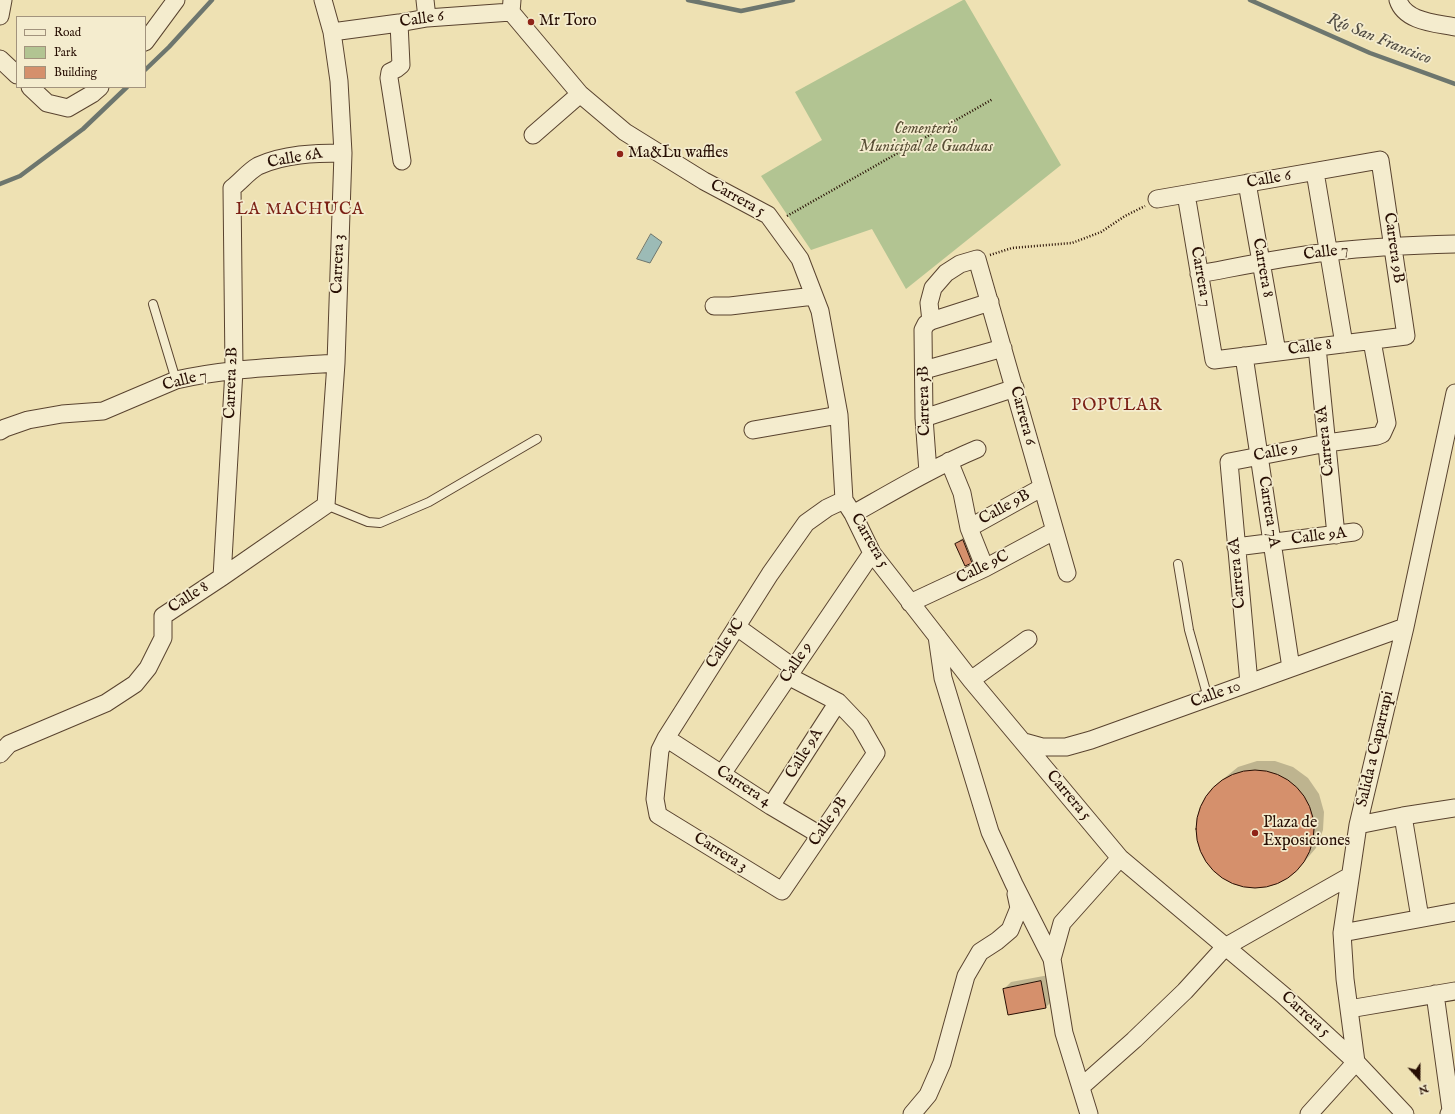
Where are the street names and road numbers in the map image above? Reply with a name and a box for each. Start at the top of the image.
street label: Calle 6 [399,7,445,33]
street label: Calle 6A [266,145,324,173]
street label: Calle 6 [1245,167,1293,193]
street label: Carrera 5 [706,176,768,222]
street label: Carrera 9B [1379,211,1407,285]
street label: Carrera 3 [328,234,350,294]
street label: Carrera 8 [1247,237,1277,299]
street label: Calle 7 [1302,241,1350,265]
street label: Carrera 7 [1185,245,1215,309]
street label: Calle 8 [1287,336,1333,360]
street label: Carrera 2B [221,347,243,419]
street label: Calle 7 [161,366,209,396]
street label: Carrera 5B [915,366,935,436]
street label: Carrera 6 [1005,384,1039,448]
street label: Carrera 8A [1313,405,1339,477]
street label: Calle 9 [1252,439,1300,467]
street label: Carrera 7A [1253,475,1283,549]
street label: Calle 9B [976,486,1034,530]
street label: Carrera 5 [846,510,892,572]
street label: Calle 9A [1290,524,1348,550]
street label: Carrera 6A [1225,537,1251,609]
street label: Calle 9C [953,547,1013,589]
street label: Calle 8 [165,578,213,618]
street label: Calle 8C [703,615,749,673]
street label: Calle 9 [776,639,818,687]
street label: Calle 10 [1188,677,1244,713]
street label: Salida a Caparrapi [1353,689,1399,809]
street label: Calle 9A [782,725,828,783]
street label: Carrera 4 [712,762,774,812]
street label: Carrera 5 [1042,767,1094,825]
street label: Calle 9B [806,794,852,850]
street label: Carrera 3 [690,829,750,877]
street label: Carrera 5 [1276,988,1334,1042]

